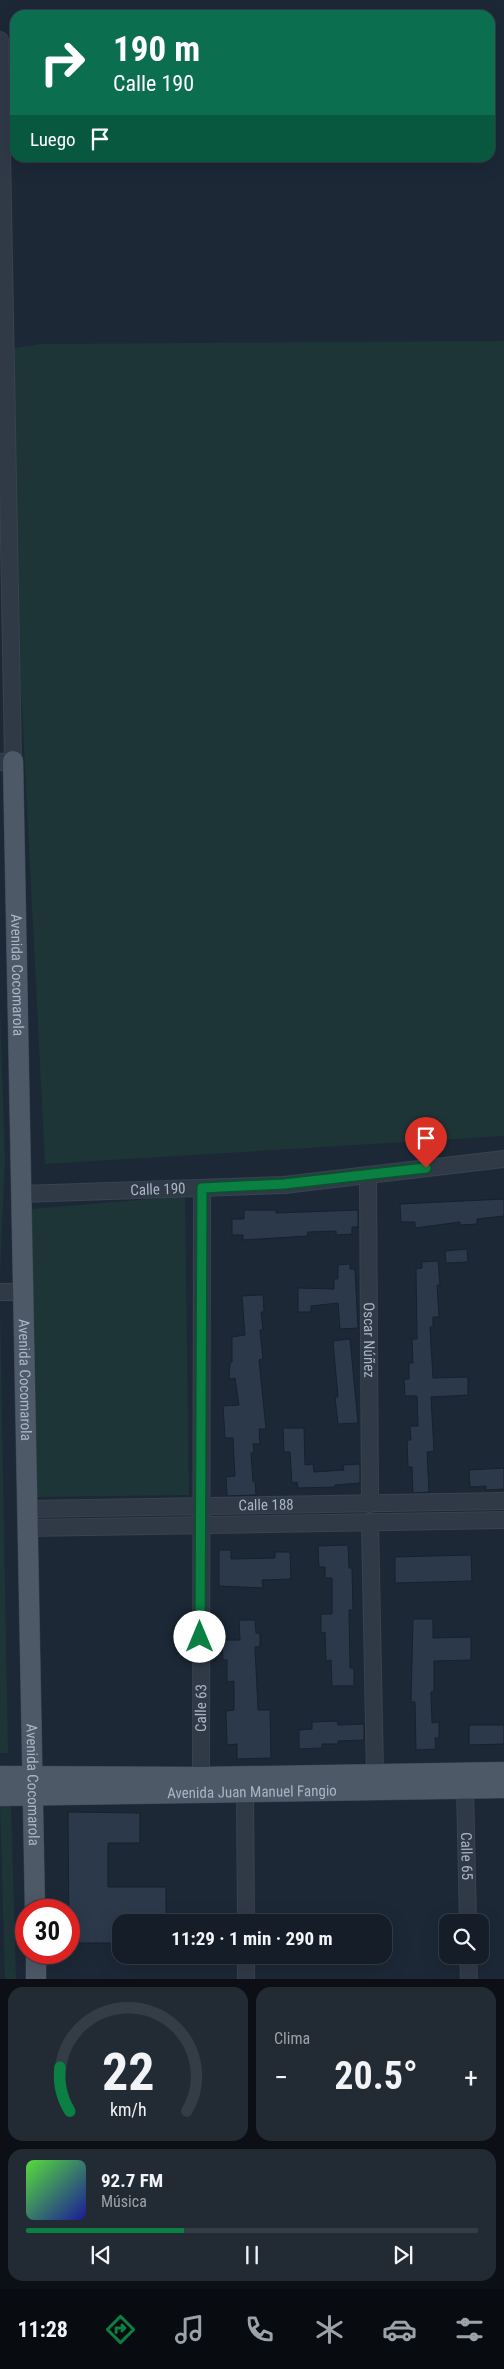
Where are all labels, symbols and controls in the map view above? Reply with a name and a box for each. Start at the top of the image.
text: 190 m [113,29,200,70]
icon: right [30,30,95,95]
text: Calle 190 [113,71,194,96]
icon: arrive [86,125,114,153]
text: Luego [30,128,76,151]
street label: Avenida Cocomarola [7,914,27,1036]
pin [405,1117,447,1168]
icon: arrive [412,1124,440,1152]
street label: Calle 190 [130,1179,186,1199]
street label: Oscar Núñez [360,1302,378,1378]
street label: Avenida Cocomarola [15,1319,35,1441]
street label: Calle 188 [238,1496,294,1514]
position arrow [173,1610,225,1662]
street label: Calle 63 [192,1684,210,1732]
street label: Avenida Cocomarola [22,1724,43,1846]
street label: Avenida Juan Manuel Fangio [167,1782,337,1802]
street label: Calle 65 [457,1832,476,1880]
speed limit sign: 30 [15,1899,80,1964]
map controls [439,1914,489,1964]
button: search [439,1914,489,1964]
text: 11:29 · 1 min · 290 m [171,1927,333,1950]
text: Clima [274,2029,310,2048]
text: 22 [102,2042,154,2103]
text: 20.5° [334,2054,418,2098]
text: − [274,2061,288,2094]
text: + [464,2061,478,2094]
text: km/h [110,2099,146,2120]
text: 92.7 FM [101,2169,163,2192]
text: Música [101,2192,147,2211]
icon: previous [87,2241,115,2269]
icon: pause [238,2241,266,2269]
icon: next [389,2241,417,2269]
icon: directions [103,2312,138,2347]
icon: music [172,2312,207,2347]
icon: phone [242,2312,277,2347]
icon: climate [312,2312,347,2347]
icon: car [382,2312,417,2347]
icon: filters [452,2312,487,2347]
text: 11:28 [17,2317,68,2342]

